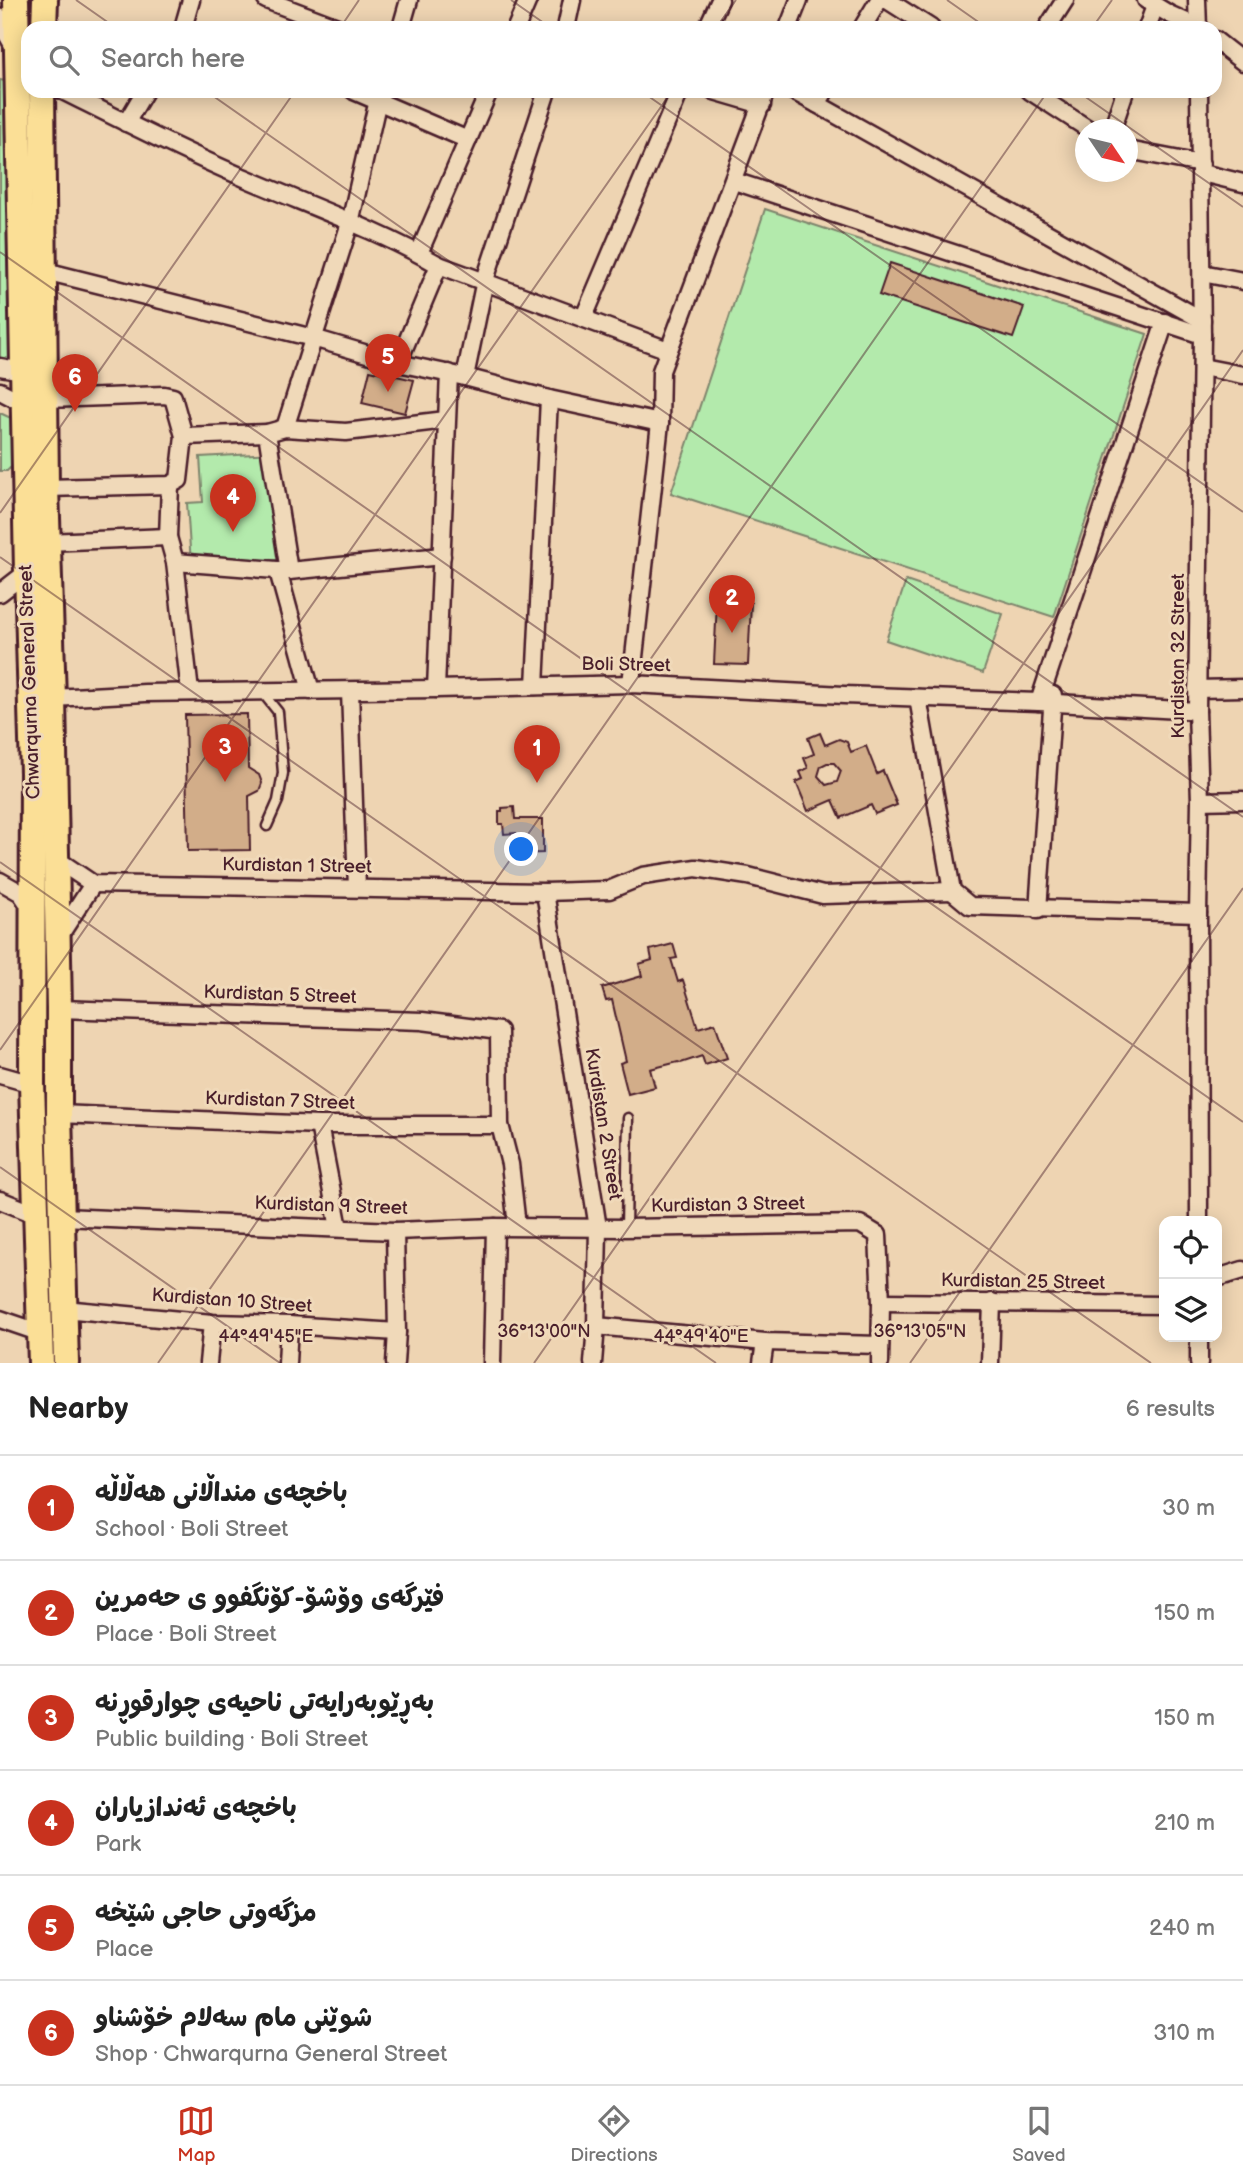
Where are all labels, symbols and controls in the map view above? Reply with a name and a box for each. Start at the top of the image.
search box [21,21,1222,98]
icon: search [45,41,83,79]
text: Search here [101,44,245,75]
north arrow [1075,119,1138,182]
pin: 5 [365,334,411,392]
pin: 6 [52,354,98,412]
pin: 4 [210,474,256,532]
street label: Chwarqurna General Street [14,564,46,800]
street label: Kurdistan 32 Street [1167,573,1190,739]
pin: 2 [709,575,755,633]
street label: Boli Street [581,653,671,677]
pin: 3 [202,724,248,782]
pin: 1 [514,725,560,783]
your location [504,832,538,866]
street label: Kurdistan 1 Street [222,853,372,879]
street label: Kurdistan 5 Street [203,981,357,1009]
street label: Kurdistan 2 Street [580,1046,626,1202]
street label: Kurdistan 7 Street [205,1087,356,1115]
street label: Kurdistan 9 Street [254,1192,408,1220]
street label: Kurdistan 3 Street [651,1192,805,1218]
map controls [1159,1216,1222,1342]
button: locate [1159,1216,1222,1279]
street label: Kurdistan 25 Street [941,1269,1106,1295]
button: layers [1159,1279,1222,1342]
street label: Kurdistan 10 Street [151,1284,313,1318]
text: 36°13'00"N [497,1321,591,1342]
text: 36°13'05"N [873,1321,967,1342]
text: 44°49'45"E [219,1326,314,1347]
text: 44°49'40"E [653,1326,749,1347]
text: Nearby [28,1391,128,1427]
text: 6 results [1126,1395,1215,1423]
text: باخچەی منداڵانی هەڵاڵە [95,1478,347,1509]
text: 1 [46,1494,56,1522]
text: 30 m [1162,1494,1215,1522]
text: School · Boli Street [95,1515,288,1543]
text: فێرگەی وۆشۆ-کۆنگفوو ی حەمرین [95,1583,444,1614]
text: 2 [44,1599,58,1627]
text: 150 m [1154,1599,1215,1627]
text: Place · Boli Street [95,1620,277,1648]
text: بەڕێوبەرایەتی ناحیەی چوارقوڕنە [95,1688,434,1719]
text: 3 [44,1704,58,1732]
text: 150 m [1154,1704,1215,1732]
text: Public building · Boli Street [95,1725,368,1753]
text: باخچەی ئەندازیاران [95,1793,297,1824]
text: 4 [44,1809,58,1837]
text: 210 m [1154,1809,1215,1837]
text: Park [95,1830,141,1858]
text: مزگەوتی حاجی شێخە [95,1898,317,1929]
text: 5 [44,1914,58,1942]
text: 240 m [1149,1914,1215,1942]
text: Place [95,1935,153,1963]
text: شوێنی مام سەلام خۆشناو [95,2003,372,2034]
text: 6 [44,2019,58,2047]
text: 310 m [1153,2019,1215,2047]
text: Shop · Chwarqurna General Street [95,2040,447,2068]
tab: Map [177,2102,216,2167]
tab: Directions [570,2102,658,2167]
tab: Saved [1012,2102,1066,2167]

